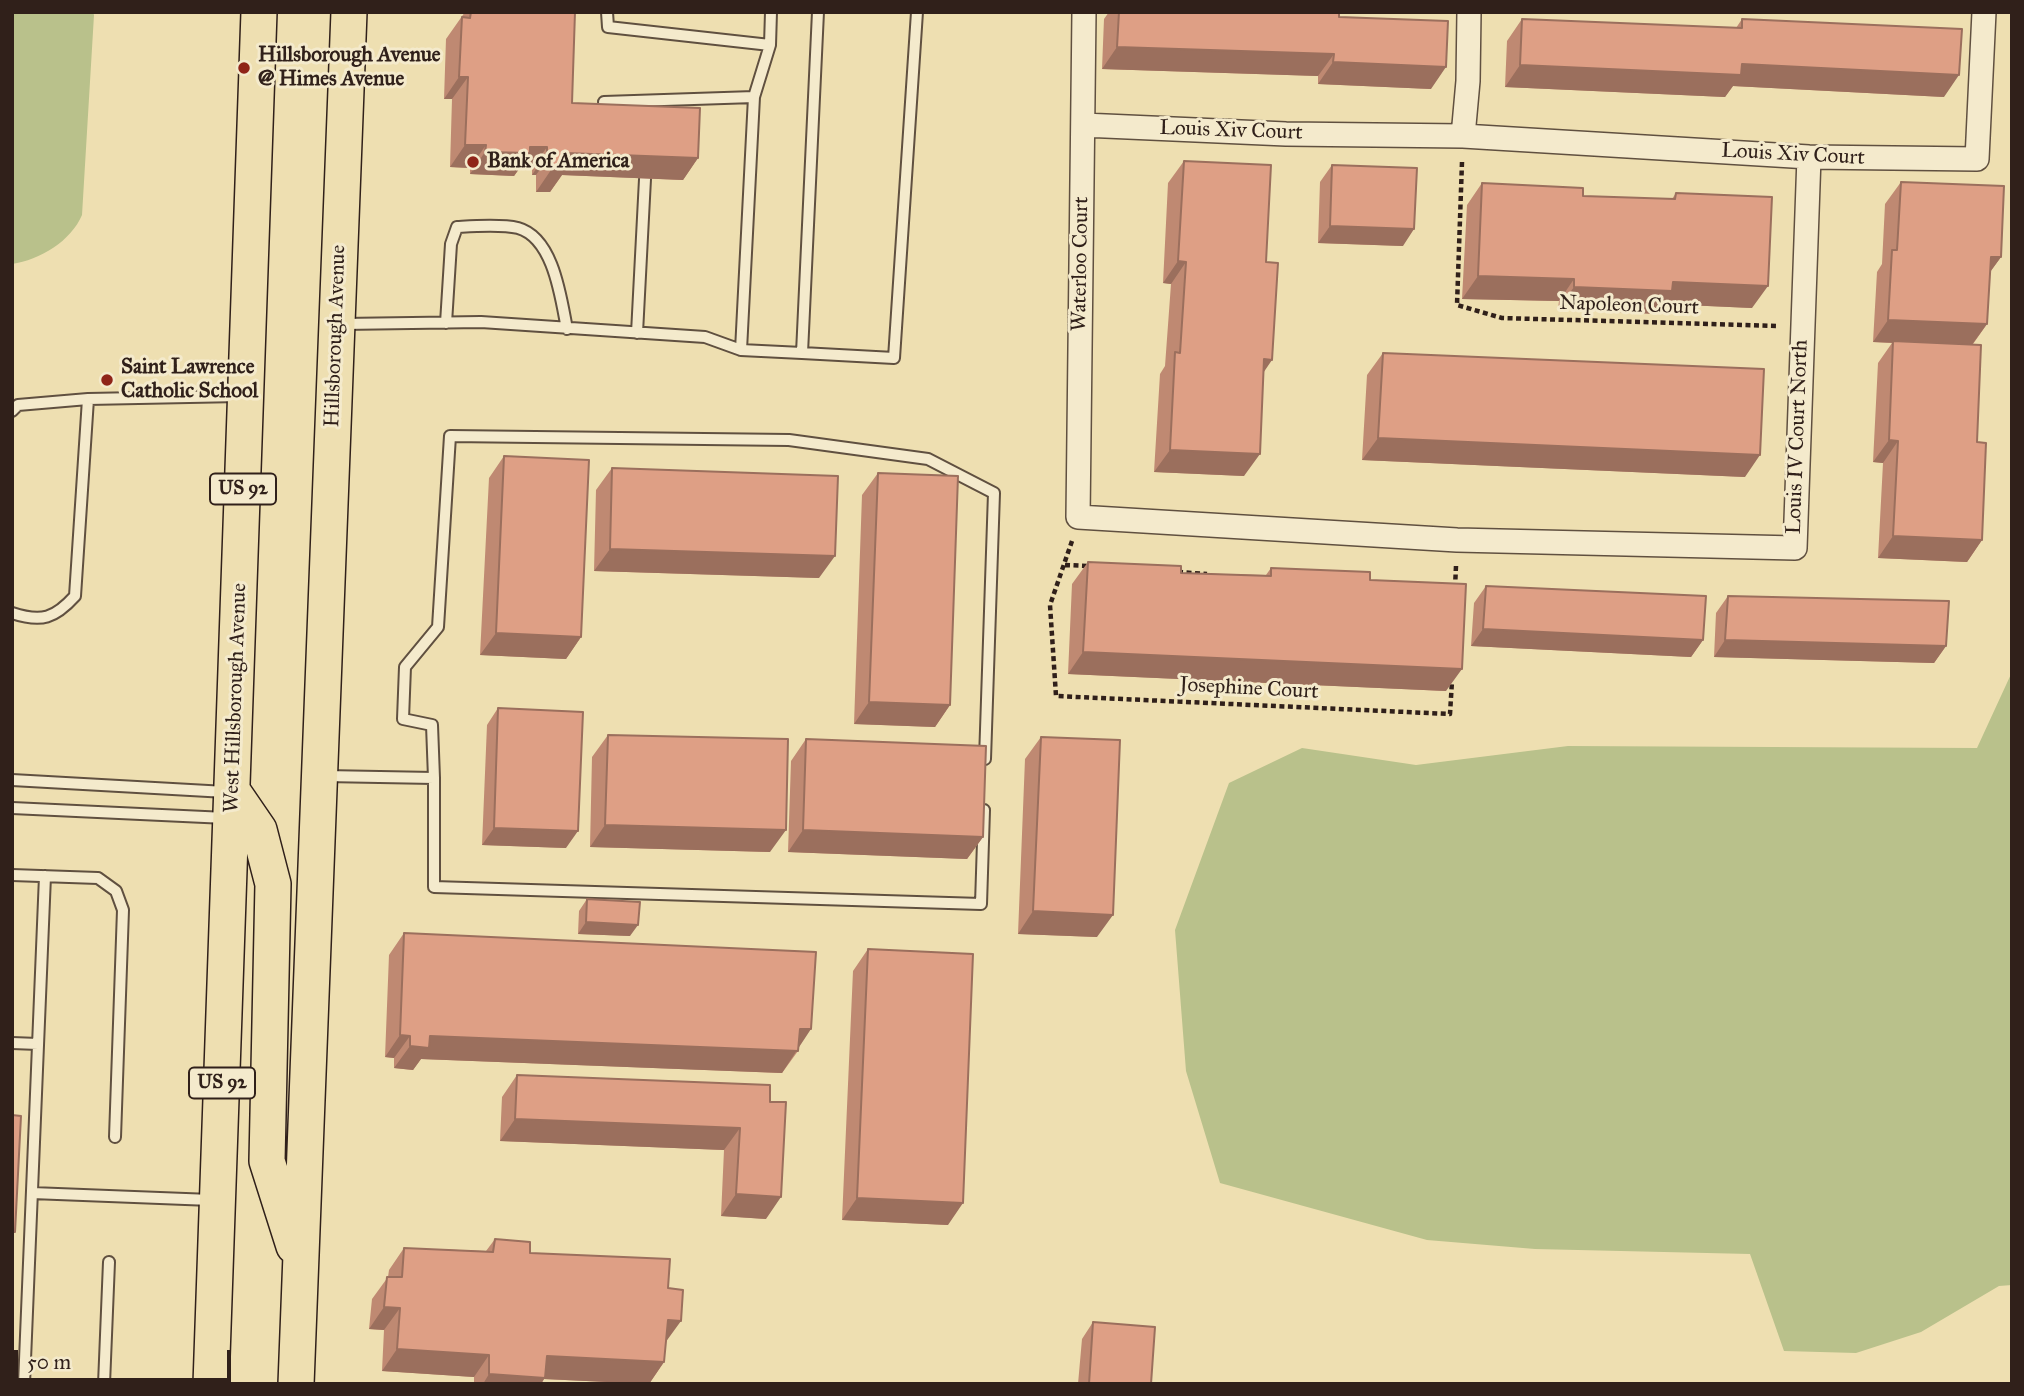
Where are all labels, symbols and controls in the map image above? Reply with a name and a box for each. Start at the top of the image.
place label: Hillsborough Avenue @ Himes Avenue [258,43,441,93]
marker: Hillsborough Avenue @ Himes Avenue [236,60,252,76]
street label: Louis Xiv Court [1159,116,1303,146]
street label: Louis Xiv Court [1721,139,1865,171]
place label: Bank of America [487,149,629,175]
marker: Bank of America [465,154,481,170]
street label: Waterloo Court [1067,196,1095,332]
street label: Hillsborough Avenue [320,244,352,428]
street label: Napoleon Court [1559,291,1699,321]
street label: Louis IV Court North [1782,339,1814,535]
place label: Saint Lawrence Catholic School [121,355,258,405]
marker: Saint Lawrence Catholic School [99,372,115,388]
road number: US 92 [210,474,276,504]
street label: West Hillsborough Avenue [219,583,253,813]
street label: Josephine Court [1179,673,1319,705]
road number: US 92 [189,1068,255,1098]
scale bar [18,1336,234,1380]
text: 50 m [27,1349,71,1375]

